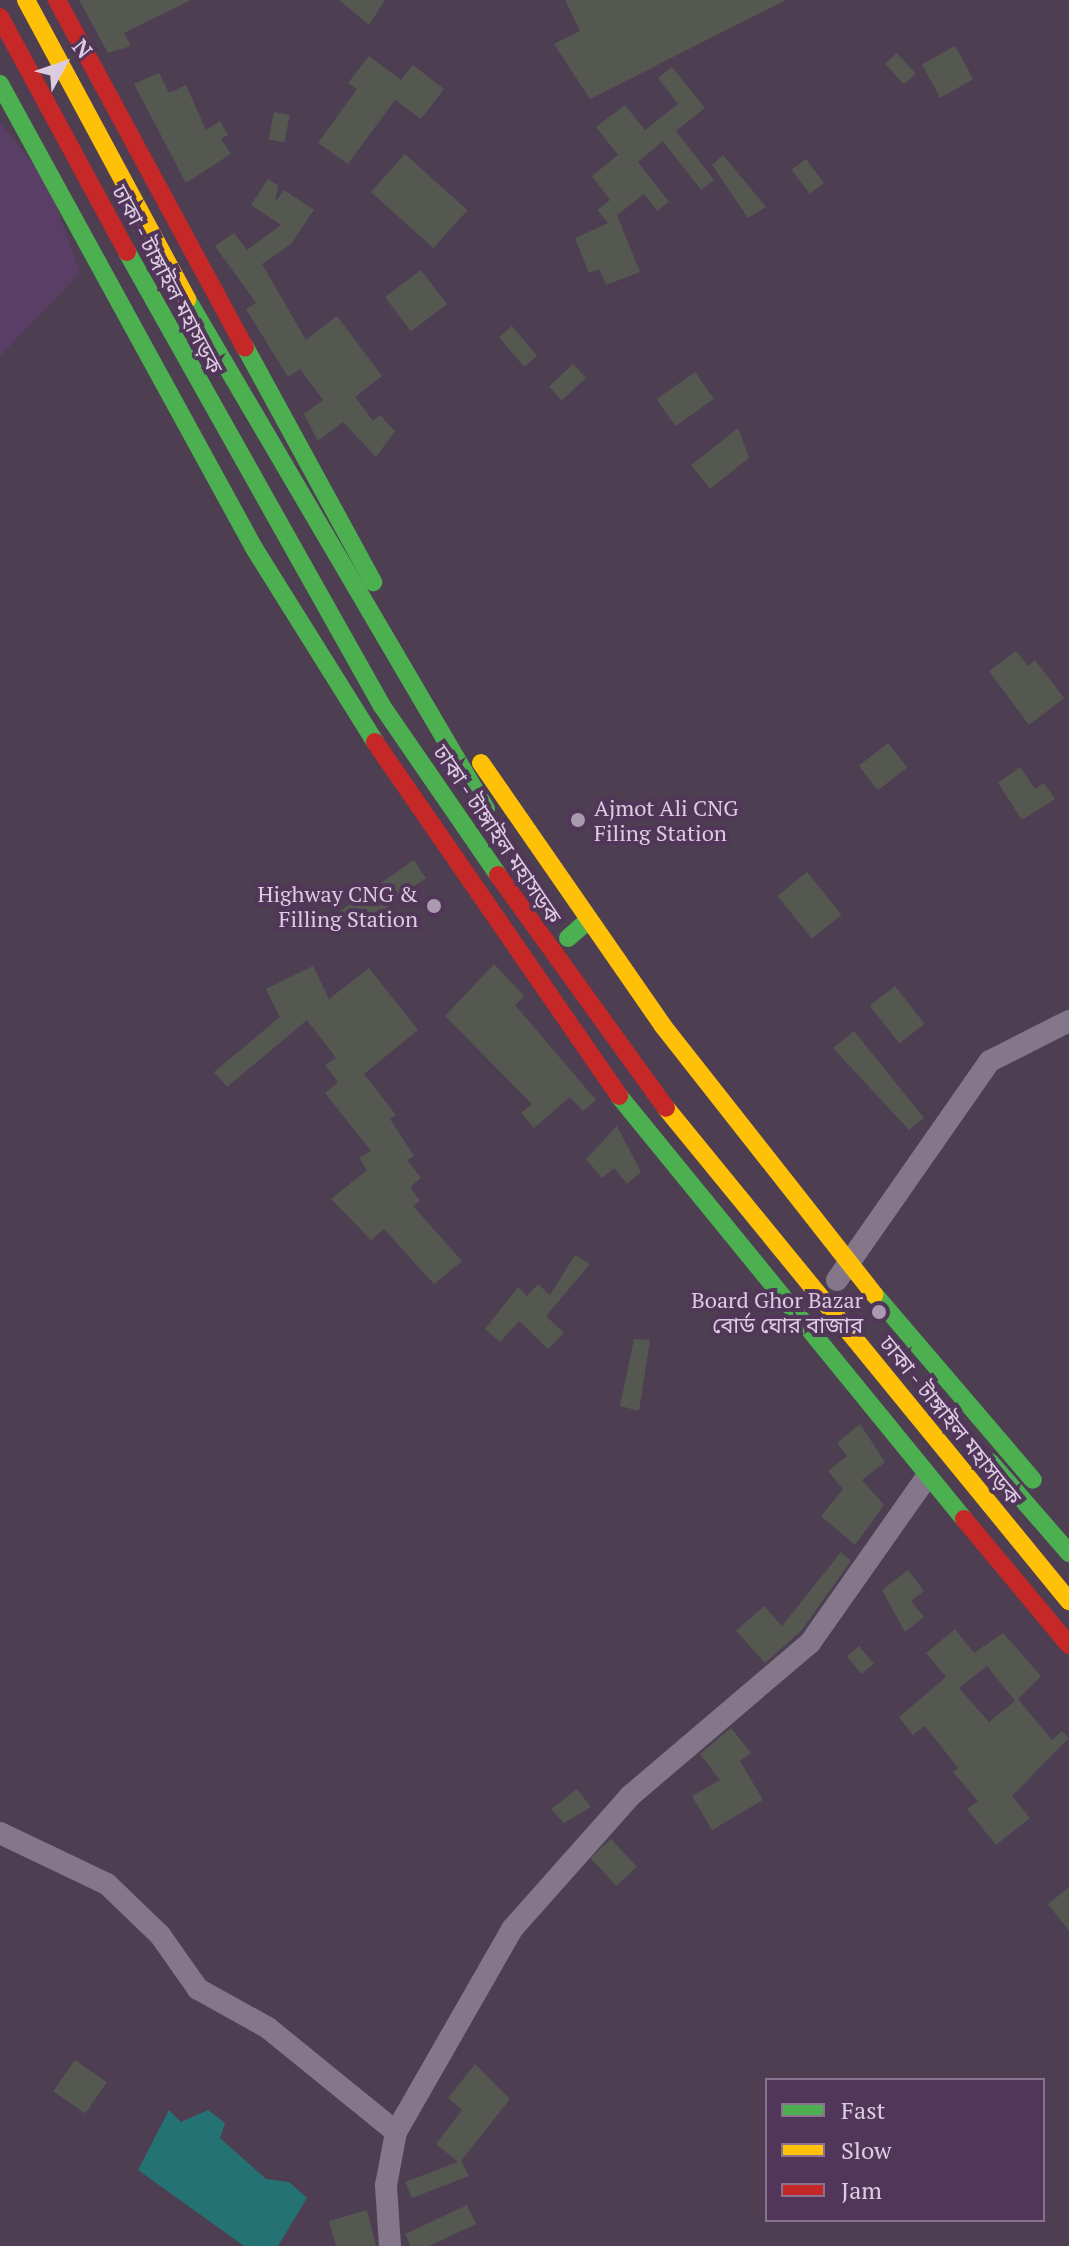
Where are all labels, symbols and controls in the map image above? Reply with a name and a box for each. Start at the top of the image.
north arrow [24,24,104,104]
text: N [66,33,99,64]
street label: ঢাকা - টাঙ্গাইল মহাসড়ক [107,179,229,379]
street label: ঢাকা - টাঙ্গাইল মহাসড়ক [428,739,568,929]
place label: Ajmot Ali CNG Filing Station [594,794,739,846]
marker: Ajmot Ali CNG Filing Station [569,811,587,829]
place label: Highway CNG & Filling Station [257,880,418,932]
marker: Highway CNG & Filling Station [425,897,443,915]
place label: Board Ghor Bazar বোর্ড ঘোর বাজার [691,1286,863,1338]
marker: Board Ghor Bazar বোর্ড ঘোর বাজার [870,1303,888,1321]
street label: ঢাকা - টাঙ্গাইল মহাসড়ক [874,1329,1028,1511]
legend [765,2078,1045,2222]
text: Fast [841,2094,885,2126]
text: Slow [841,2134,892,2166]
text: Jam [841,2174,882,2206]

